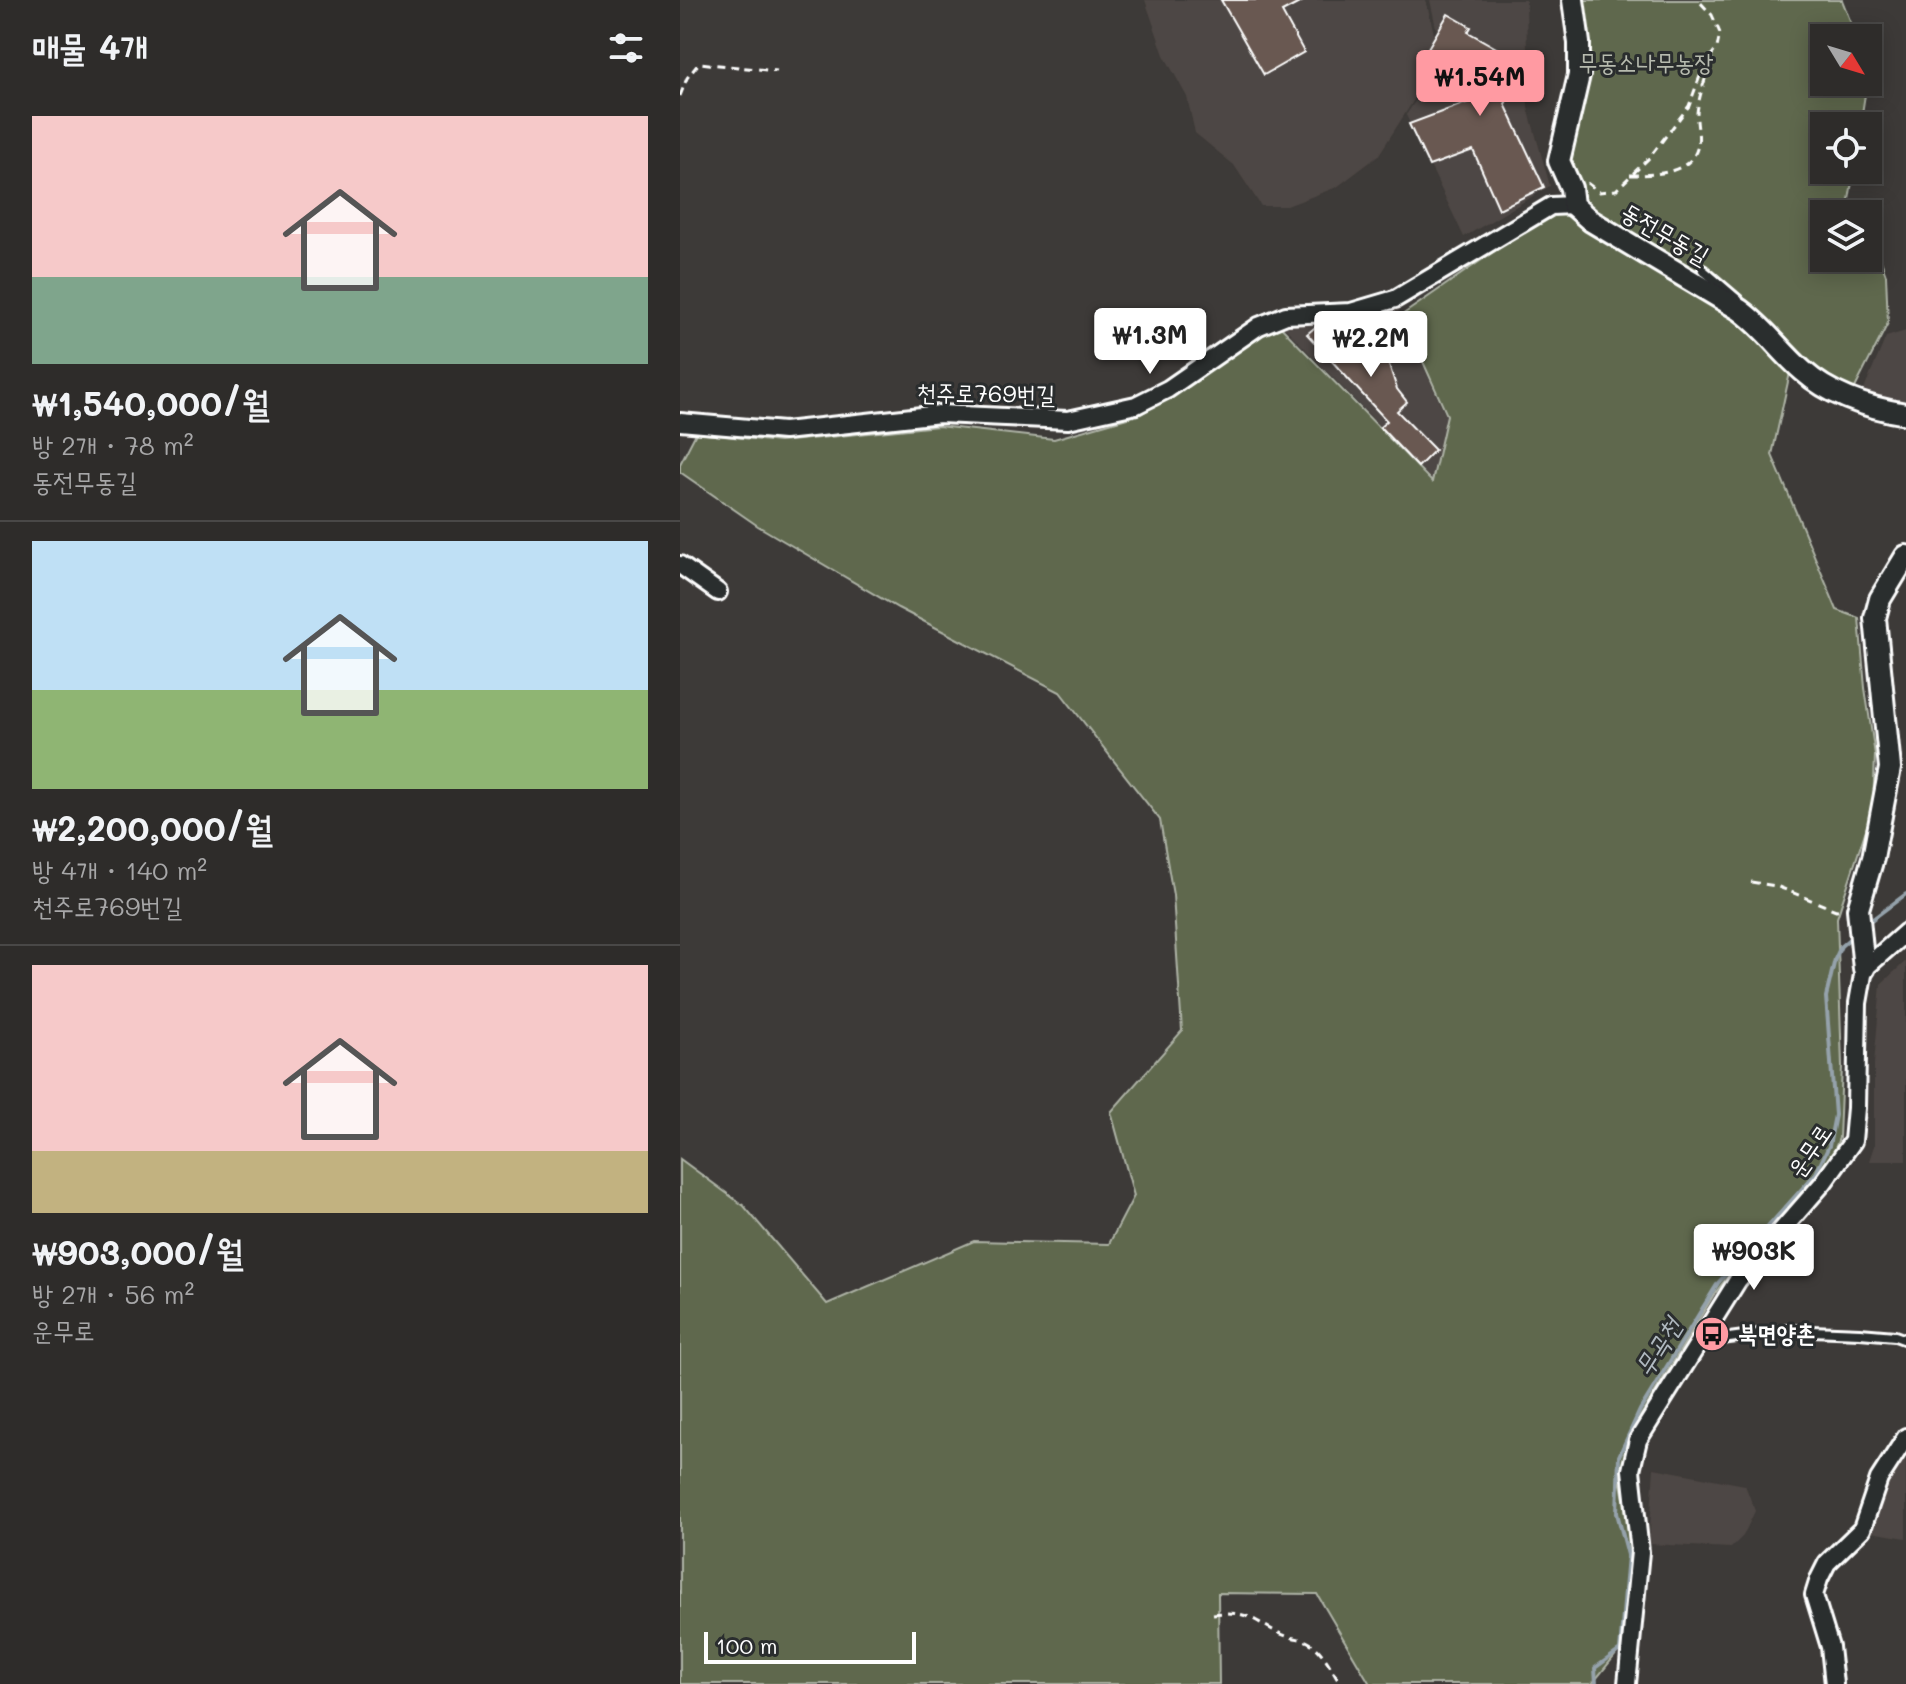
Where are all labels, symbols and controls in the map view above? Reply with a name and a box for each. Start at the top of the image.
text: 매물 4개 [32,24,148,69]
north arrow [1810,24,1882,96]
map controls [1810,24,1882,272]
icon: filters [604,26,648,70]
park label: 무동소나무농장 [1578,46,1714,77]
pin: ₩1.54M [1415,50,1545,118]
text: ₩1.54M [1434,59,1526,93]
button: locate [1810,112,1882,184]
icon: home [268,168,412,312]
street label: 동전무동길 [1616,195,1715,270]
button: layers [1810,200,1882,272]
pin: ₩1.3M [1094,308,1206,376]
pin: ₩2.2M [1315,311,1427,379]
text: ₩1.3M [1112,317,1188,351]
text: ₩2.2M [1332,320,1410,354]
street label: 천주로769번길 [916,376,1056,409]
text: ₩1,540,000/월 [32,380,269,425]
text: 방 2개 · 78 m² [32,428,194,462]
text: 동전무동길 [32,464,137,498]
icon: home [268,593,412,737]
text: ₩2,200,000/월 [32,805,273,850]
text: 방 4개 · 140 m² [32,853,207,887]
text: 천주로769번길 [32,889,182,923]
icon: home [268,1017,412,1161]
street label: 운무로 [1780,1117,1838,1183]
pin: ₩903K [1698,1224,1810,1292]
text: ₩903,000/월 [32,1229,243,1274]
text: ₩903K [1712,1233,1796,1267]
text: 방 2개 · 56 m² [32,1277,194,1311]
water label: 무곡천 [1626,1308,1690,1382]
text: 운무로 [32,1313,95,1347]
bus stop icon: 북면양촌 [1693,1315,1731,1353]
place label: 북면양촌 [1738,1317,1815,1348]
scale bar [704,1628,916,1664]
text: 100 m [716,1631,778,1660]

